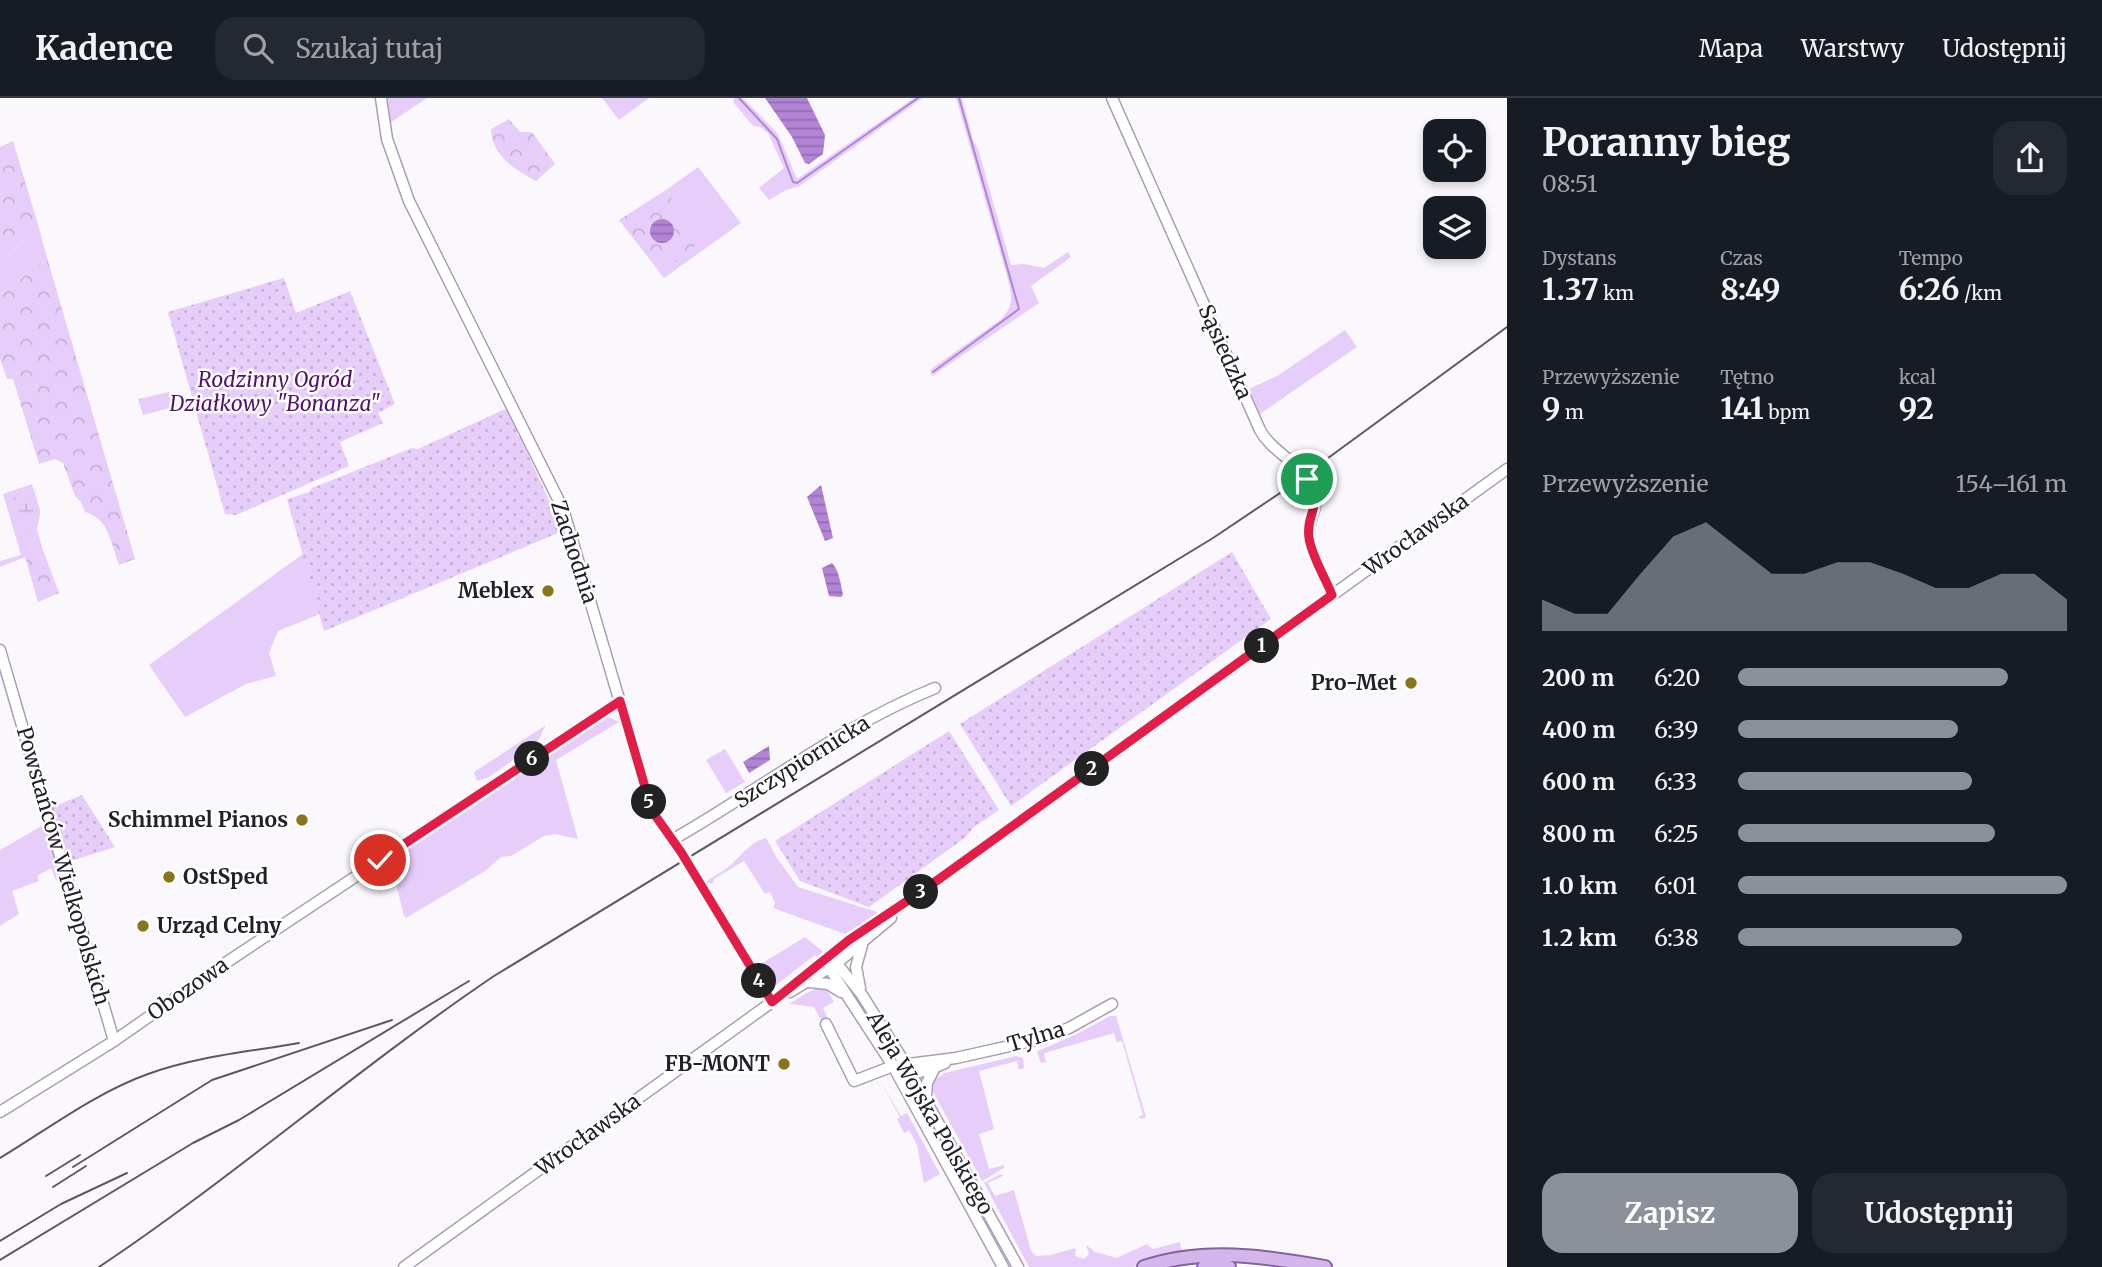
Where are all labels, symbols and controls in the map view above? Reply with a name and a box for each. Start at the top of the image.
search box [215,17,705,80]
text: Kadence [35,28,173,69]
icon: search [239,29,277,67]
text: Szukaj tutaj [295,32,443,65]
text: Mapa [1699,33,1763,64]
text: Warstwy [1801,33,1904,64]
text: Udostępnij [1942,33,2067,64]
map controls [1423,119,1486,259]
button: locate [1423,119,1486,182]
text: Poranny bieg [1542,119,1790,166]
button: share [1993,121,2067,195]
text: 08:51 [1542,169,1597,198]
button: layers [1423,196,1486,259]
text: Dystans [1542,246,1617,270]
text: Czas [1720,246,1763,270]
text: Tempo [1899,246,1963,270]
text: 1.37 [1542,270,1599,308]
text: 8:49 [1720,270,1780,308]
text: 6:26 [1899,270,1959,308]
text: km [1599,281,1634,305]
text: /km [1959,281,2002,305]
street label: Sąsiedzka [1193,300,1258,403]
text: Przewyższenie [1542,365,1680,389]
text: Tętno [1720,365,1774,389]
text: kcal [1899,365,1936,389]
park label: Rodzinny Ogród Działkowy "Bonanza" [168,366,381,417]
text: 9 [1542,389,1561,427]
text: 141 [1720,389,1764,427]
text: 92 [1899,389,1934,427]
text: m [1561,400,1584,424]
text: bpm [1764,400,1810,424]
pin [1277,449,1337,509]
icon: arrive [1288,460,1326,498]
text: Przewyższenie [1542,469,1708,498]
text: 154–161 m [1956,469,2067,498]
street label: Wrocławska [1357,487,1474,582]
street label: Zachodnia [545,497,604,607]
place label: Meblex [458,577,534,604]
marker: Meblex [540,583,556,599]
pin: 1 [1244,628,1280,664]
text: 1 [1257,633,1266,657]
text: 200 m [1542,663,1614,692]
text: 6:20 [1654,663,1700,692]
place label: Pro-Met [1311,669,1398,696]
marker: Pro-Met [1403,675,1419,691]
street label: Szczypiornicka [729,709,874,814]
text: 400 m [1542,715,1616,744]
text: 6:39 [1654,715,1698,744]
street label: Powstańców Wielkopolskich [11,723,116,1008]
pin: 6 [514,742,550,776]
text: 6 [526,746,537,770]
pin: 2 [1074,752,1110,786]
text: 2 [1086,756,1097,780]
text: 600 m [1542,767,1615,796]
text: 6:33 [1654,767,1697,796]
pin: 5 [632,784,666,820]
text: 5 [643,789,654,813]
place label: Schimmel Pianos [108,806,288,833]
marker: Schimmel Pianos [294,812,310,828]
text: 800 m [1542,819,1615,848]
text: 6:25 [1654,819,1699,848]
pin [350,830,410,890]
icon: check [361,841,399,879]
place label: OstSped [183,863,268,890]
marker: OstSped [161,869,177,885]
text: 1.0 km [1542,871,1617,900]
text: 6:01 [1654,871,1697,900]
pin: 3 [904,874,939,910]
text: 3 [915,879,926,903]
place label: Urząd Celny [157,912,282,939]
marker: Urząd Celny [135,918,151,934]
text: 1.2 km [1542,923,1617,952]
text: 6:38 [1654,923,1699,952]
street label: Obozowa [142,951,234,1026]
pin: 4 [742,964,776,998]
text: 4 [752,968,765,992]
street label: Aleja Wojska Polskiego [861,1005,1000,1219]
street label: Tylna [1004,1015,1068,1058]
place label: FB-MONT [665,1050,770,1077]
marker: FB-MONT [776,1056,792,1072]
street label: Wrocławska [529,1087,646,1182]
button: Zapisz [1542,1173,1798,1253]
button: Udostępnij [1812,1173,2067,1253]

